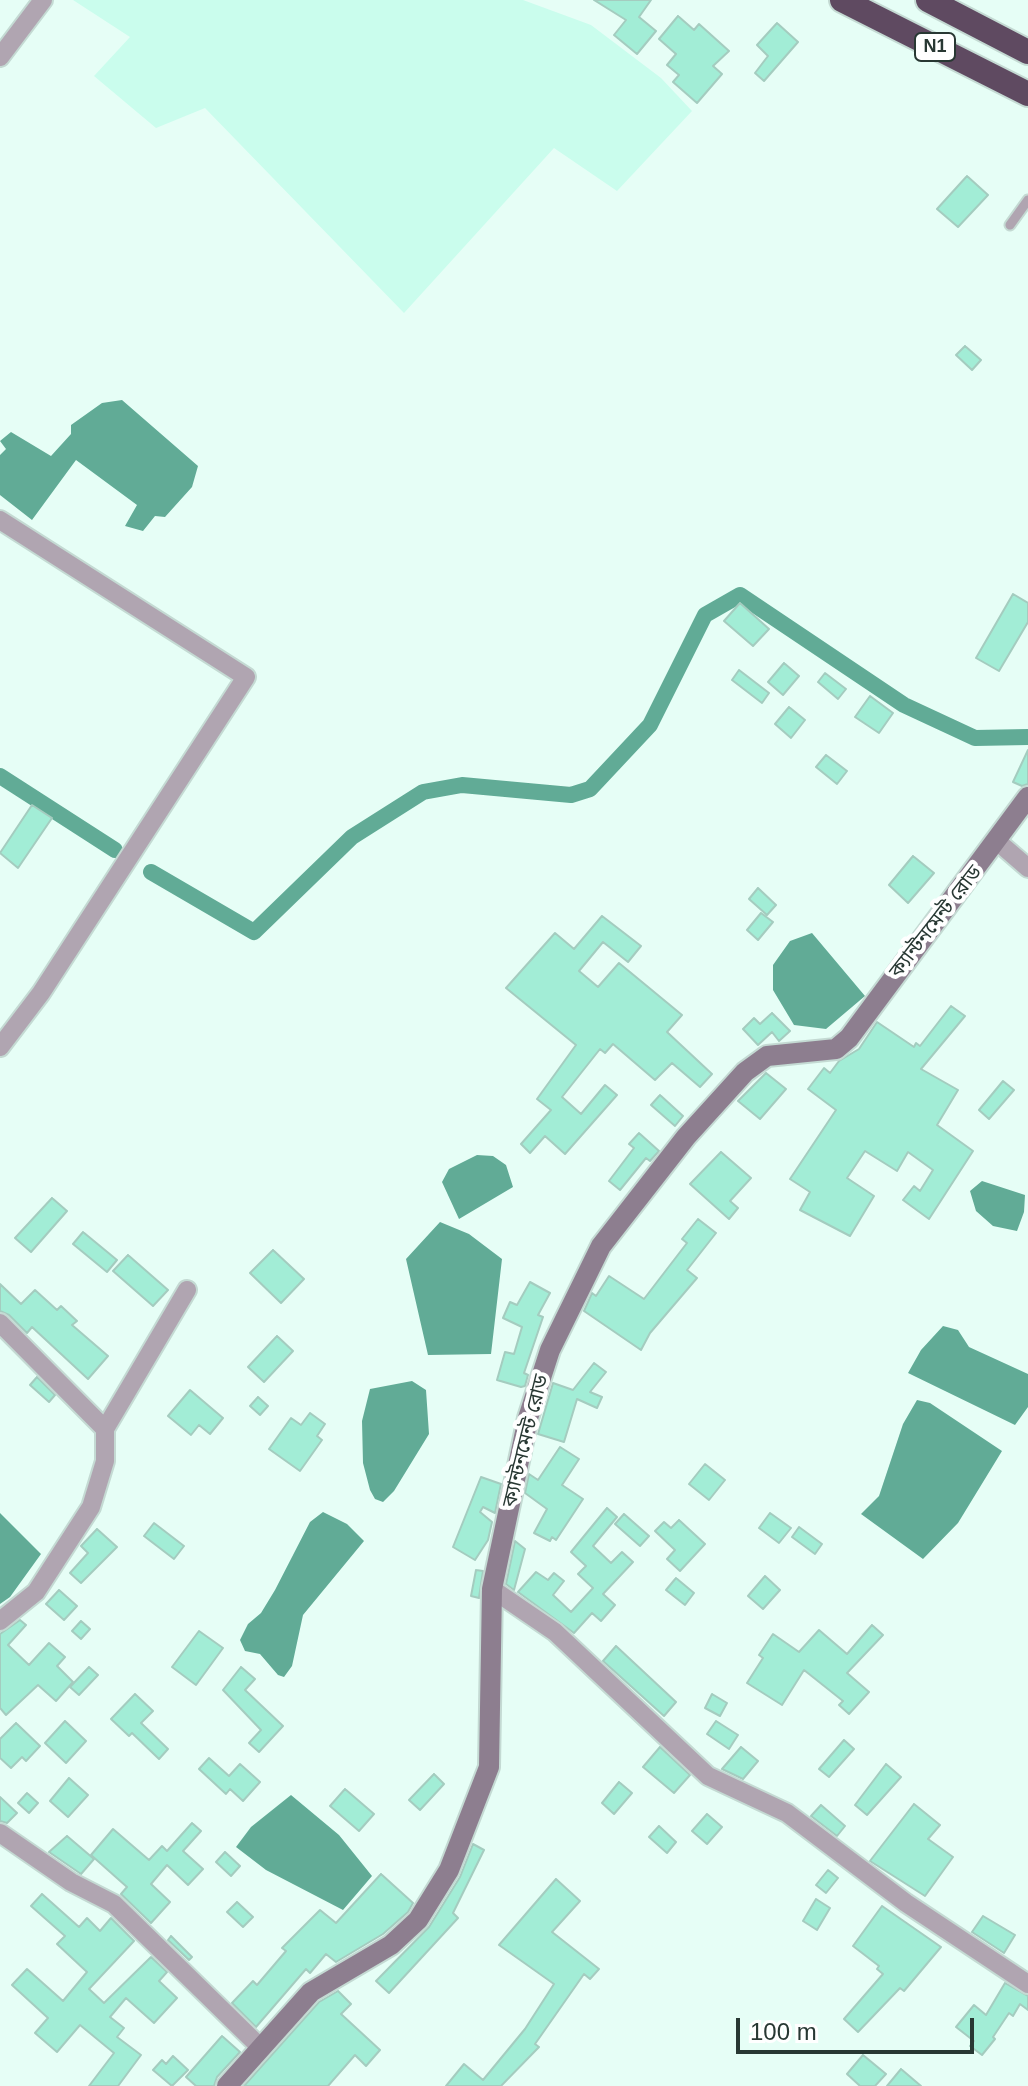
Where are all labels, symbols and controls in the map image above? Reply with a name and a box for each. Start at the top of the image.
road number: N1 [915,33,955,61]
street label: ক্যান্টনমেন্ট রোড [885,861,987,983]
street label: ক্যান্টনমেন্ট রোড [498,1372,554,1510]
scale bar [740,2002,978,2052]
text: 100 m [750,2018,817,2045]

